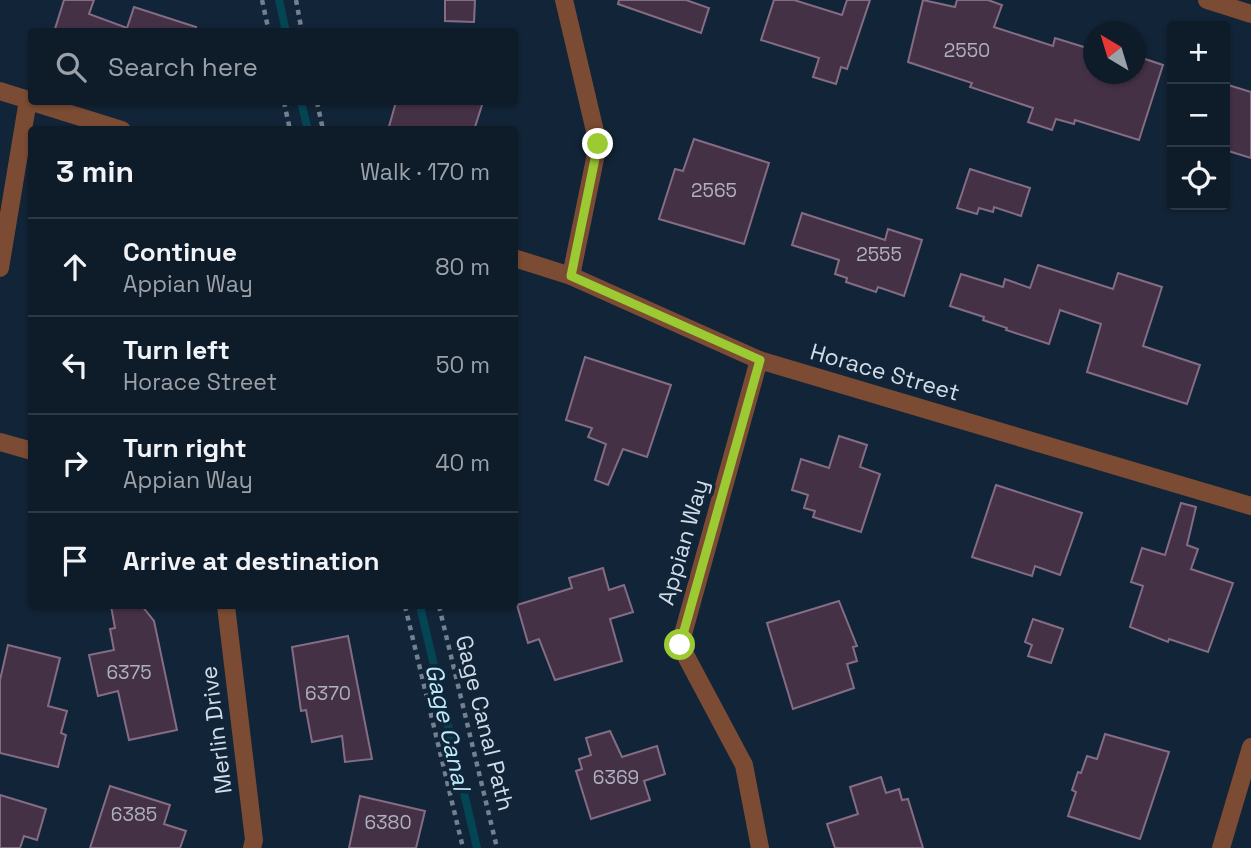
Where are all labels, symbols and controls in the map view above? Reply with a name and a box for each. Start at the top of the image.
north arrow [1083,21,1146,84]
map controls [1167,21,1230,210]
button: + [1167,21,1230,84]
search box [28,28,518,105]
house number: 2550 [944,38,990,63]
icon: search [52,48,90,86]
text: Search here [108,50,258,84]
button: − [1167,84,1230,147]
route end [582,128,613,159]
button: locate [1167,147,1230,210]
text: 3 min [56,152,134,191]
text: Walk · 170 m [360,157,490,187]
house number: 2565 [691,178,737,203]
text: Continue [123,235,237,269]
house number: 2555 [856,242,902,267]
icon: ahead [56,248,94,286]
text: 80 m [435,252,490,282]
text: Appian Way [123,269,253,299]
text: Turn left [123,333,230,367]
street label: Horace Street [807,336,963,408]
icon: left [56,346,94,384]
text: 50 m [436,350,490,380]
text: Horace Street [123,367,277,397]
text: Turn right [123,431,247,465]
icon: right [56,444,94,482]
text: 40 m [435,448,490,478]
text: Appian Way [123,465,253,495]
street label: Appian Way [651,476,715,608]
icon: arrive [56,542,94,580]
text: Arrive at destination [123,544,380,578]
route start [664,629,695,660]
street label: Gage Canal Path [449,632,521,814]
house number: 6375 [106,660,152,685]
water label: Gage Canal [418,661,478,796]
street label: Merlin Drive [193,664,239,796]
house number: 6370 [305,681,351,706]
house number: 6369 [593,765,639,790]
house number: 6385 [111,802,157,827]
house number: 6380 [364,810,412,835]

